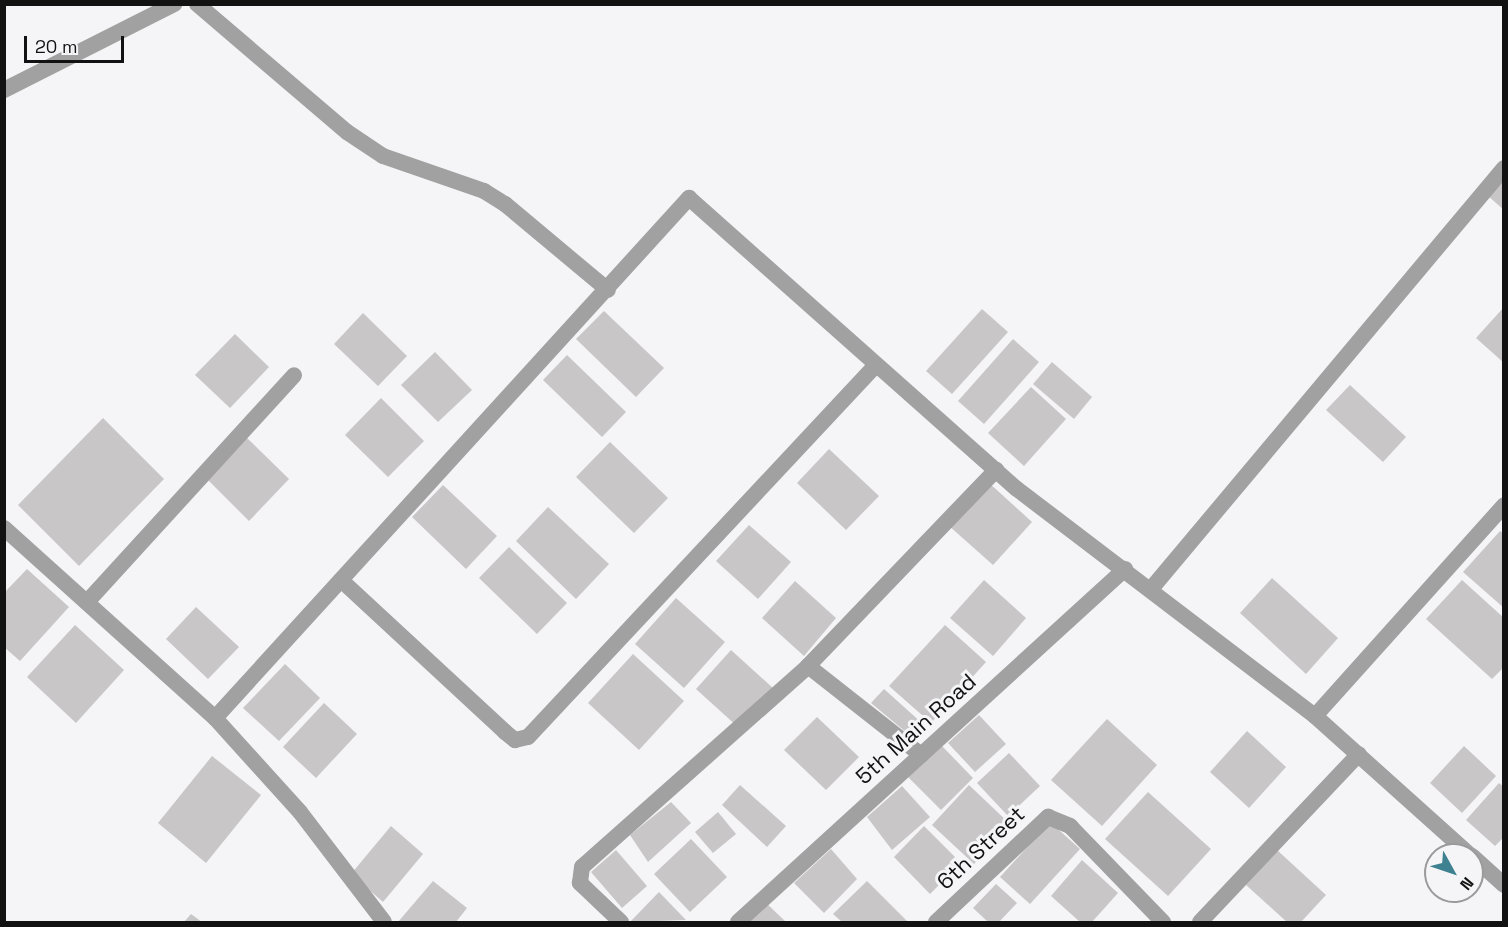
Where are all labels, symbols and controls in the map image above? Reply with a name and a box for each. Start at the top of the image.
scale bar [27,24,128,62]
text: 20 m [35,35,78,58]
street label: 5th Main Road [850,668,982,790]
street label: 6th Street [932,801,1030,895]
north arrow [1424,843,1484,903]
text: N [1455,873,1478,894]

